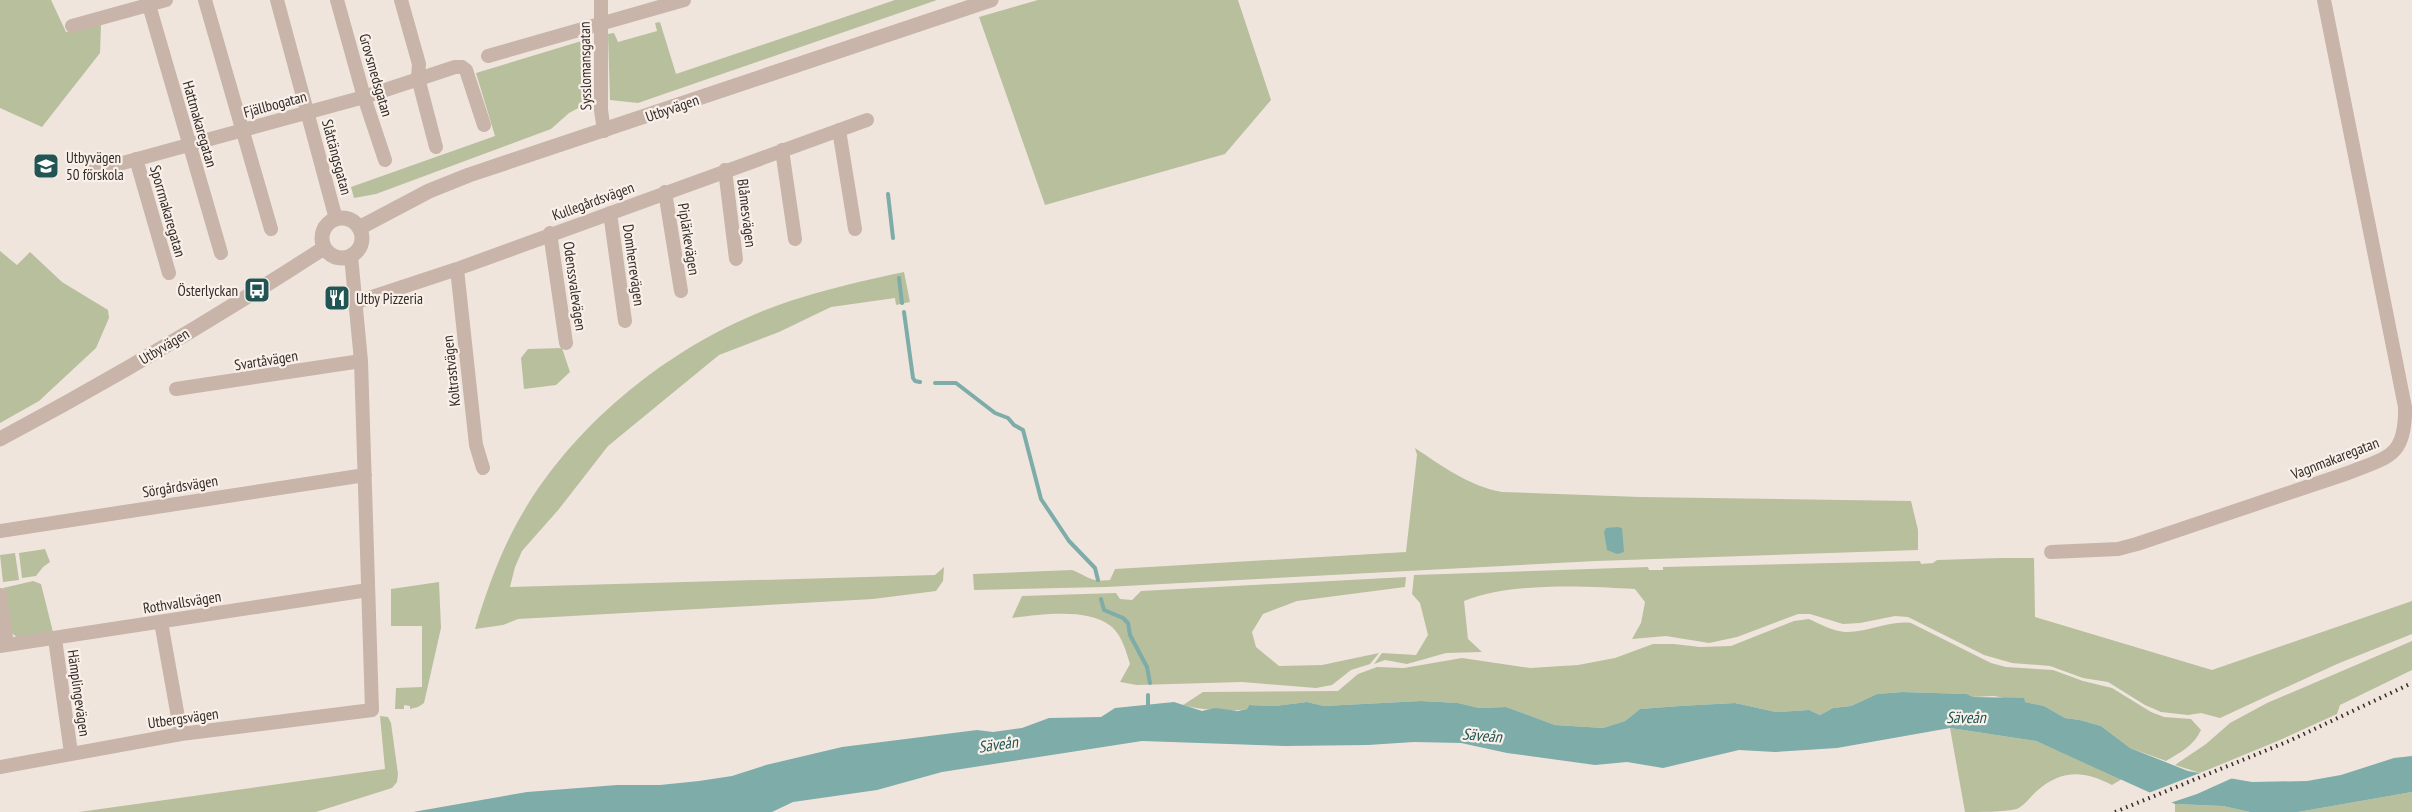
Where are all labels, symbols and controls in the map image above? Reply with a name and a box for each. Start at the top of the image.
street label: Sysslomansgatan [575,21,595,111]
street label: Grovsmedsgatan [355,31,397,119]
street label: Hattmakaregatan [179,78,221,170]
street label: Fjällbogatan [241,86,309,122]
street label: Utbyvägen [643,90,701,126]
street label: Slåttängsgatan [318,117,356,197]
place label: Utbyvägen 50 förskola [66,148,124,184]
school or university icon: Utbyvägen 50 förskola [31,151,61,181]
street label: Sporrmakaregatan [146,163,190,259]
street label: Kullegårdsvägen [549,177,637,225]
street label: Blåmesvägen [733,178,761,248]
street label: Piplärkevägen [674,202,704,276]
street label: Domherrevägen [619,223,649,307]
street label: Odenssvalevägen [559,240,591,332]
bus stop icon: Österlyckan [242,275,272,305]
place label: Österlyckan [178,281,238,300]
restaurant icon: Utby Pizzeria [322,283,352,313]
place label: Utby Pizzeria [356,289,423,308]
street label: Utbyvägen [135,324,193,368]
street label: Koltrastvägen [438,335,464,407]
street label: Svartåvägen [233,346,299,374]
street label: Vagnmakaregatan [2288,433,2382,484]
street label: Sörgårdsvägen [141,471,219,501]
street label: Rothvallsvägen [142,586,222,618]
street label: Hämplingevägen [64,649,94,737]
street label: Utbergsvägen [146,704,220,732]
water label: Säveån [1946,707,1987,727]
water label: Säveån [1461,723,1504,747]
water label: Säveån [977,731,1020,757]

